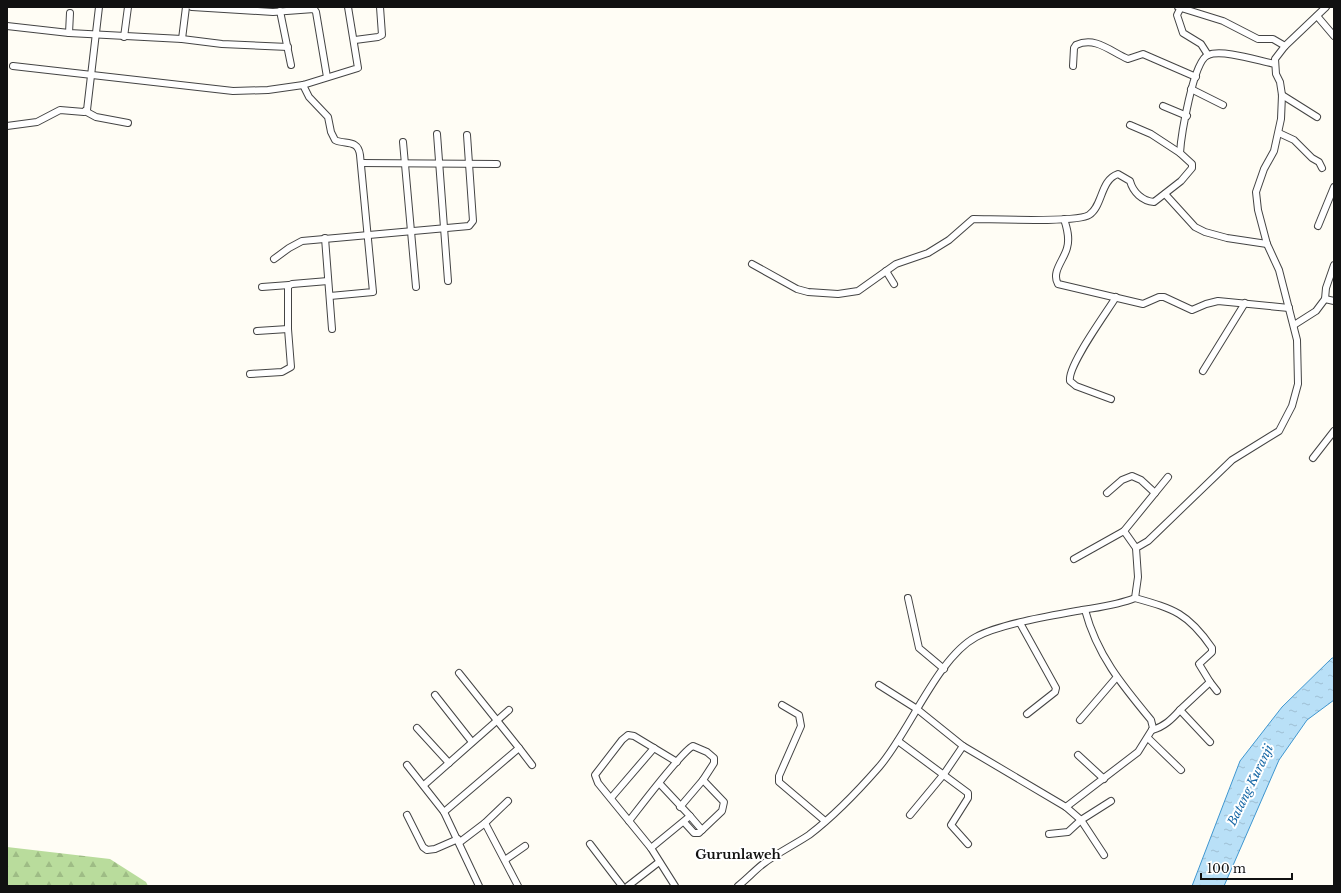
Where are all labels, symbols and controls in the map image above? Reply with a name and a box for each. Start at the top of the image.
water label: Batang Kuranji [1224,741,1276,829]
district label: Gurunlaweh [695,846,782,863]
scale bar [1201,855,1292,881]
text: 100 m [1207,861,1246,876]

